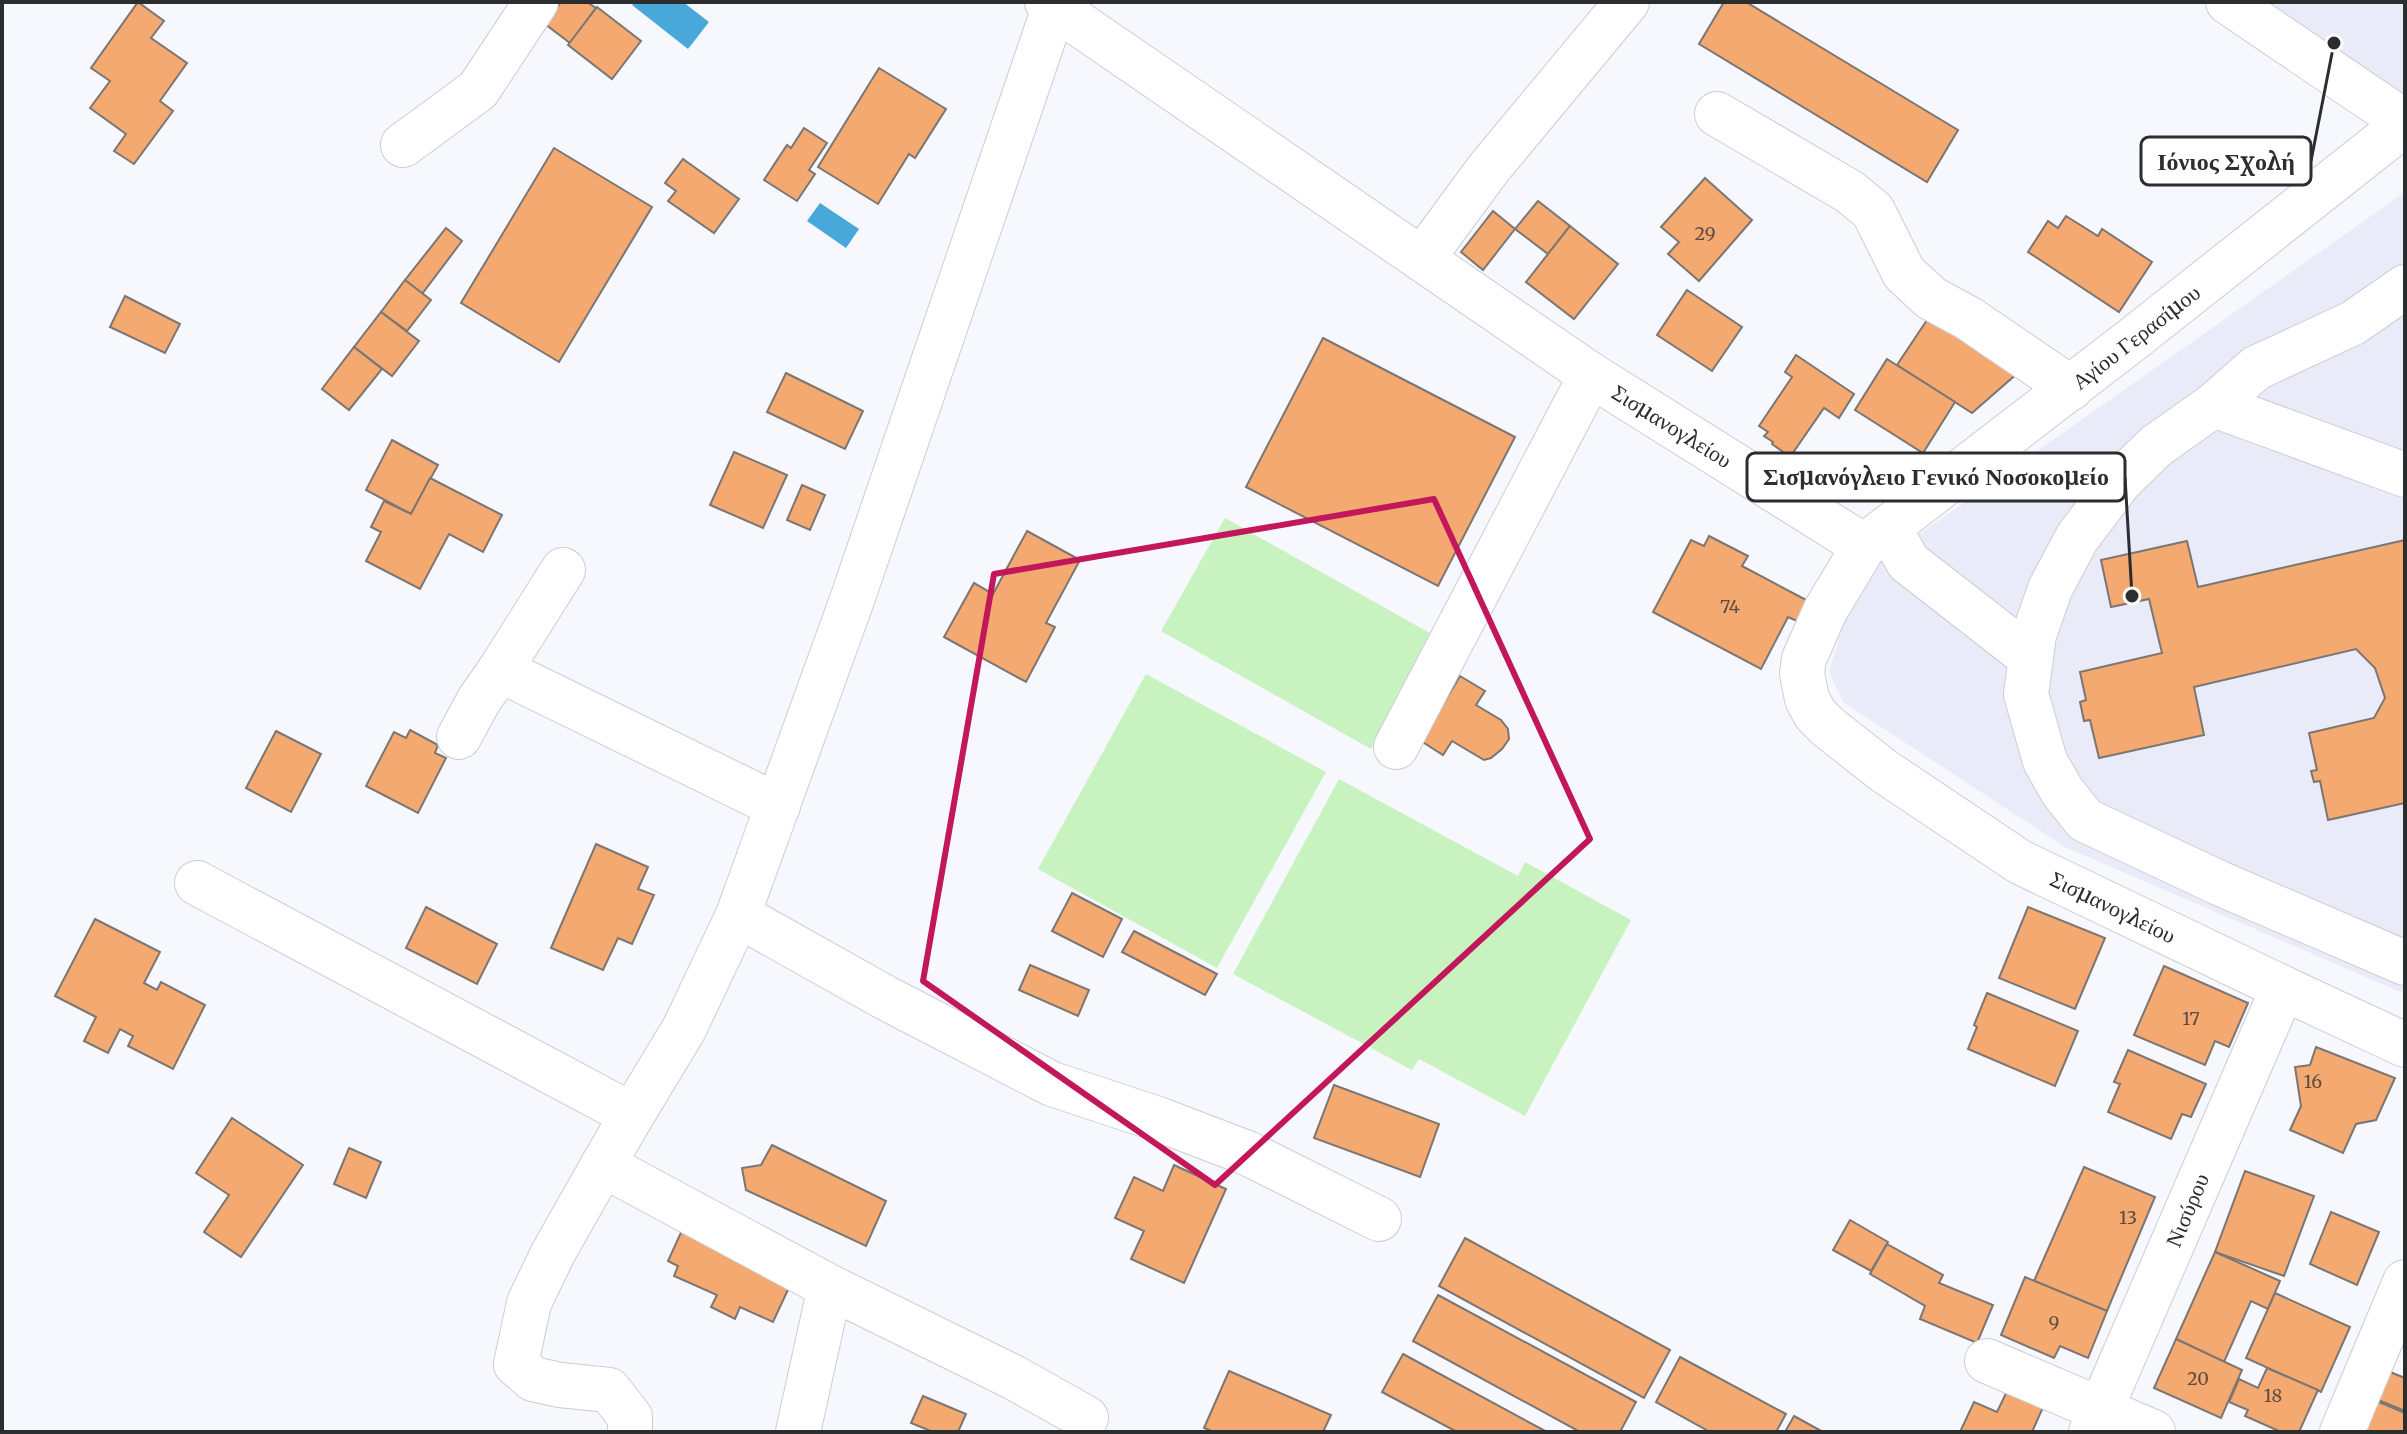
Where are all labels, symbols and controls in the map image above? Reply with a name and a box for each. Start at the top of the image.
callout: Ιόνιος Σχολή [2141,137,2311,185]
text: Ιόνιος Σχολή [2157,146,2295,177]
house number: 29 [1694,222,1716,245]
street label: Αγίου Γερασίμου [2066,278,2206,396]
street label: Σισμανογλείου [1607,378,1737,474]
callout: Σισμανόγλειο Γενικό Νοσοκομείο [1747,453,2125,501]
text: Σισμανόγλειο Γενικό Νοσοκομείο [1763,461,2109,492]
house number: 74 [1720,595,1740,618]
street label: Σισμανογλείου [2046,865,2181,950]
house number: 17 [2182,1007,2200,1030]
house number: 16 [2304,1070,2322,1093]
street label: Νισύρου [2159,1169,2215,1251]
house number: 13 [2119,1206,2137,1229]
house number: 9 [2049,1311,2059,1334]
house number: 20 [2187,1367,2209,1390]
house number: 18 [2264,1384,2282,1407]

